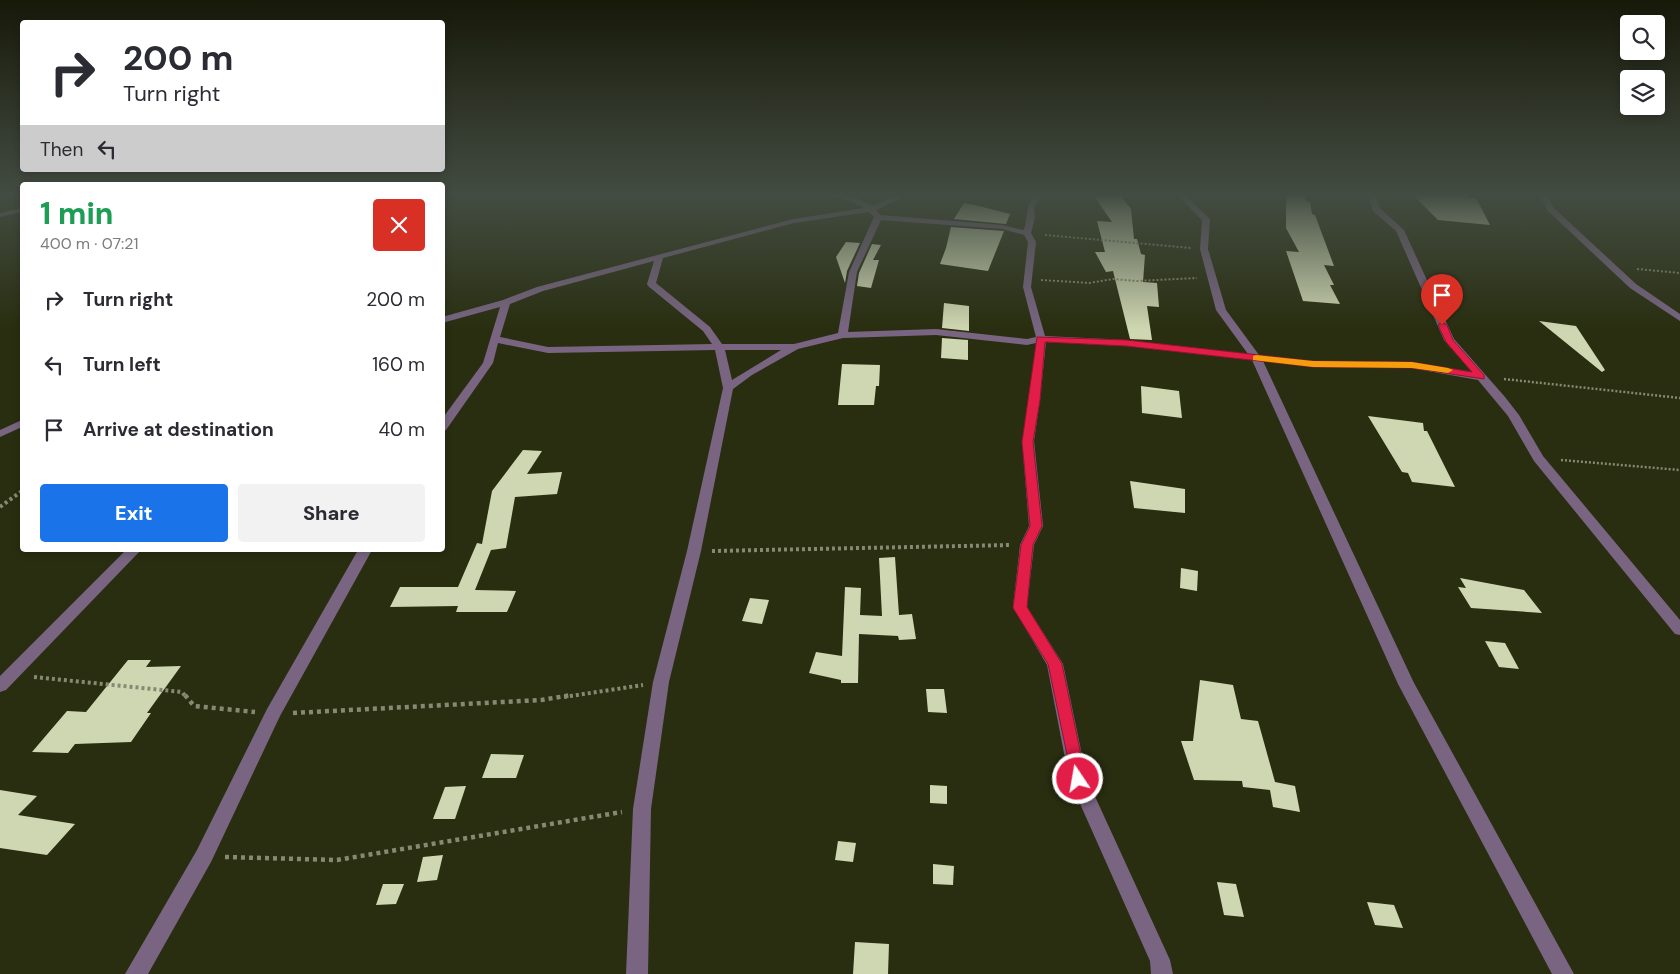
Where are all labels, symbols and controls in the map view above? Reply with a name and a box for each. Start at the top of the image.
map controls [1620,15,1665,115]
button: search [1620,15,1665,60]
text: 200 m [123,35,234,81]
icon: right [40,40,105,105]
button: layers [1620,70,1665,115]
text: Turn right [123,79,220,108]
icon: left [93,135,121,163]
text: Then [40,137,83,162]
text: 1 min [40,194,113,233]
button: close [373,199,425,251]
text: 400 m · 07:21 [40,233,139,254]
pin [1421,274,1463,325]
icon: arrive [1428,281,1456,309]
icon: right [40,286,68,314]
text: Turn right [83,287,173,312]
text: 200 m [366,287,425,312]
icon: left [40,351,68,379]
text: Turn left [83,352,161,377]
text: 160 m [372,352,425,377]
icon: arrive [40,416,68,444]
text: Arrive at destination [83,417,274,442]
text: 40 m [378,417,425,442]
button: Exit [40,484,228,542]
button: Share [238,484,425,542]
position arrow [1051,752,1103,804]

